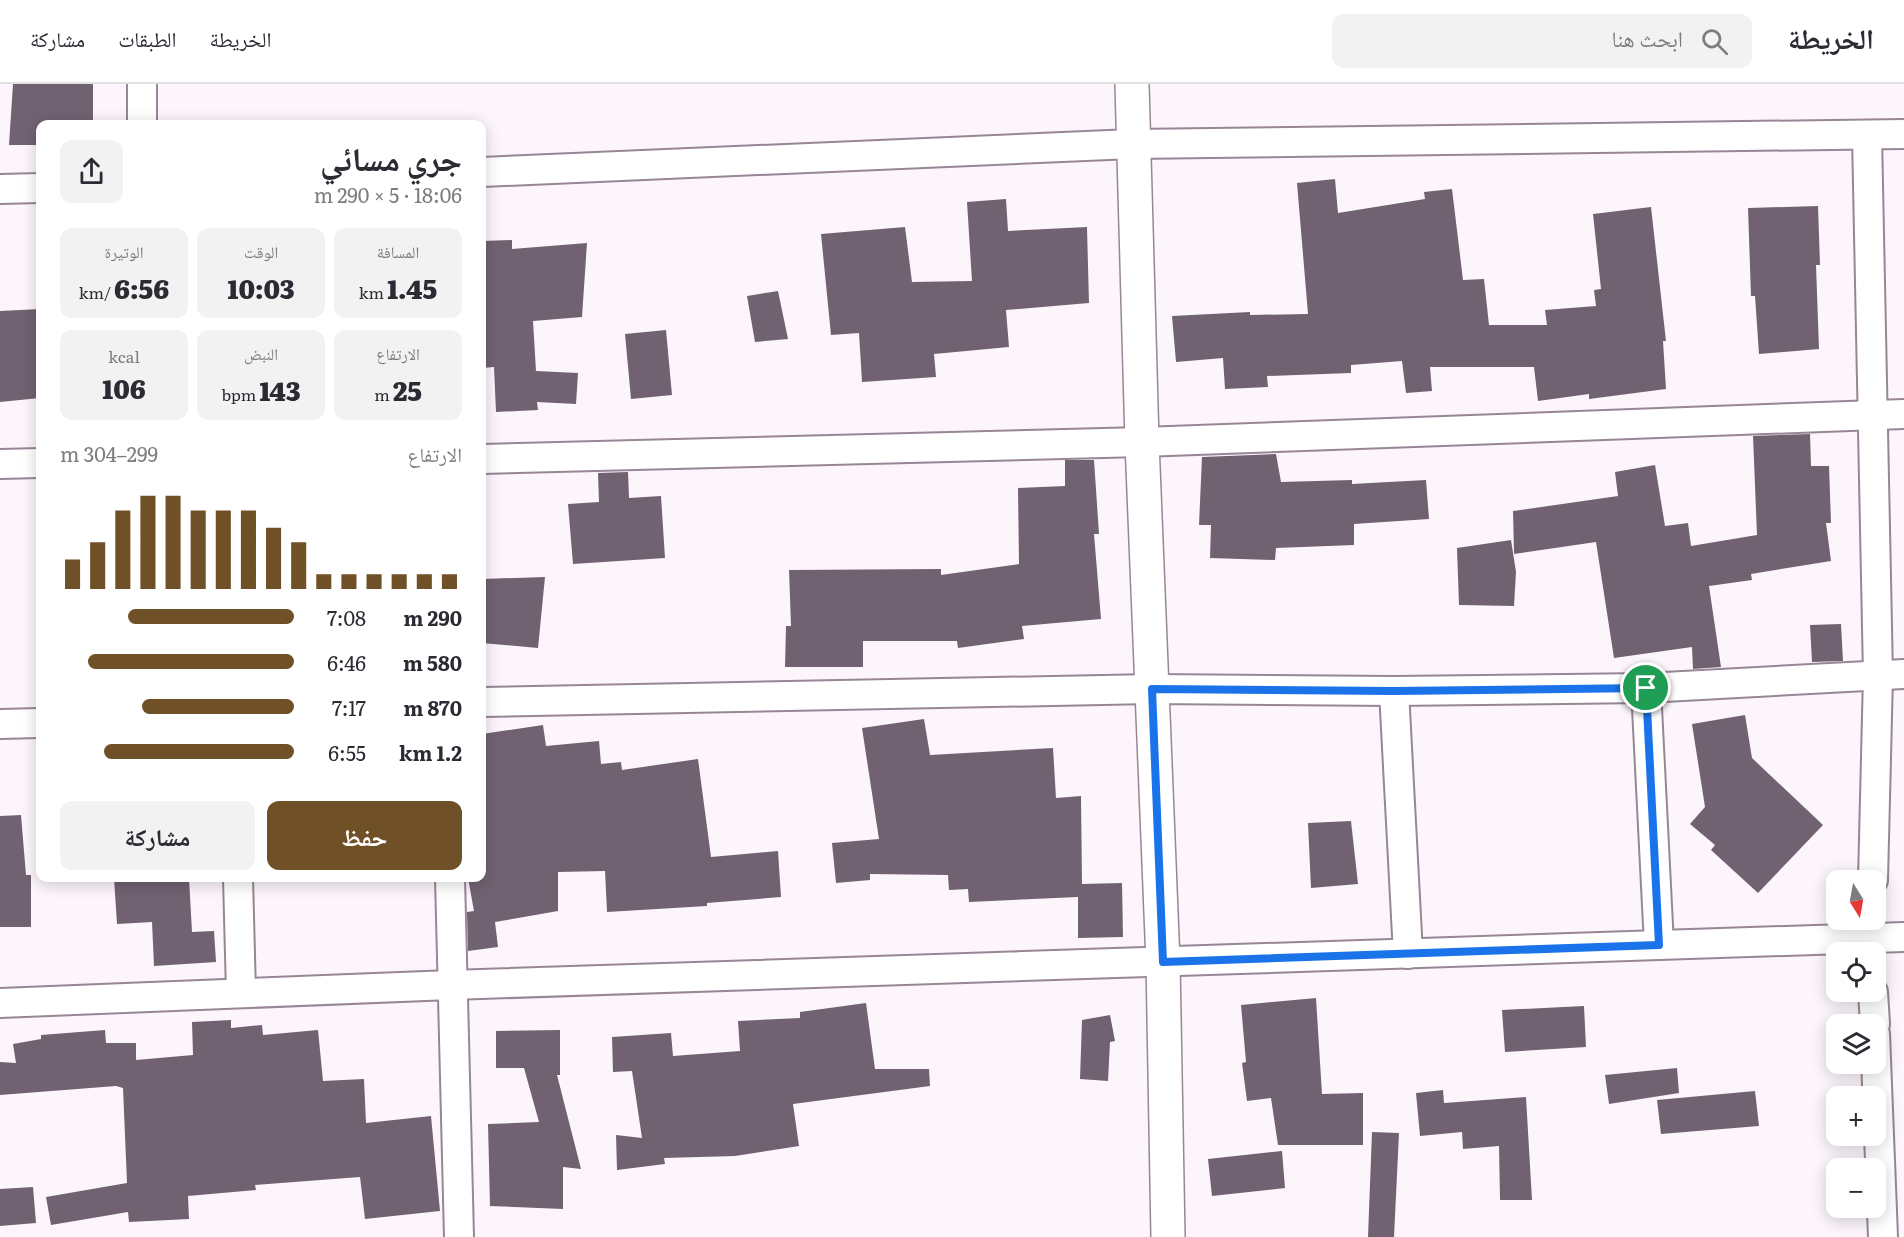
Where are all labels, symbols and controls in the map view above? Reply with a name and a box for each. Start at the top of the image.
search box [1332,14,1752,68]
text: الخريطة [1788,16,1874,58]
text: ابحث هنا [1612,21,1683,54]
text: مشاركة [30,22,85,53]
text: الطبقات [118,22,177,53]
text: الخريطة [210,22,271,53]
icon: search [1698,25,1731,58]
text: جري مسائي [320,132,462,181]
button: share [60,140,123,203]
text: 18:06 · 5 × 290 m [314,179,462,209]
text: الوتيرة [105,239,143,263]
text: الوقت [244,239,278,263]
text: المسافة [377,239,419,263]
text: 6:56 [114,268,169,307]
text: 10:03 [228,268,294,307]
text: 1.45 [387,268,437,307]
text: /km [79,280,114,304]
text: km [359,280,387,304]
text: النبض [244,341,278,365]
text: الارتفاع [376,341,420,365]
text: kcal [108,344,140,368]
text: 106 [102,368,146,407]
text: 143 [259,370,301,409]
text: 25 [393,370,422,409]
text: bpm [221,382,259,406]
text: m [374,382,393,406]
text: 299–304 m [60,438,158,468]
text: الارتفاع [407,438,462,468]
text: 7:08 [327,602,366,632]
text: 290 m [403,602,462,632]
text: 6:46 [327,647,366,677]
text: 580 m [403,647,462,677]
pin [1620,662,1671,713]
icon: arrive [1629,671,1662,704]
text: 7:17 [332,692,366,722]
text: 870 m [403,692,462,722]
text: 6:55 [328,737,366,767]
text: 1.2 km [399,737,462,767]
button: مشاركة [60,801,255,870]
button: حفظ [267,801,462,870]
north arrow [1826,870,1886,930]
map controls [1826,870,1886,1218]
button: locate [1826,942,1886,1002]
button: layers [1826,1014,1886,1074]
button: + [1826,1086,1886,1146]
button: − [1826,1158,1886,1218]

